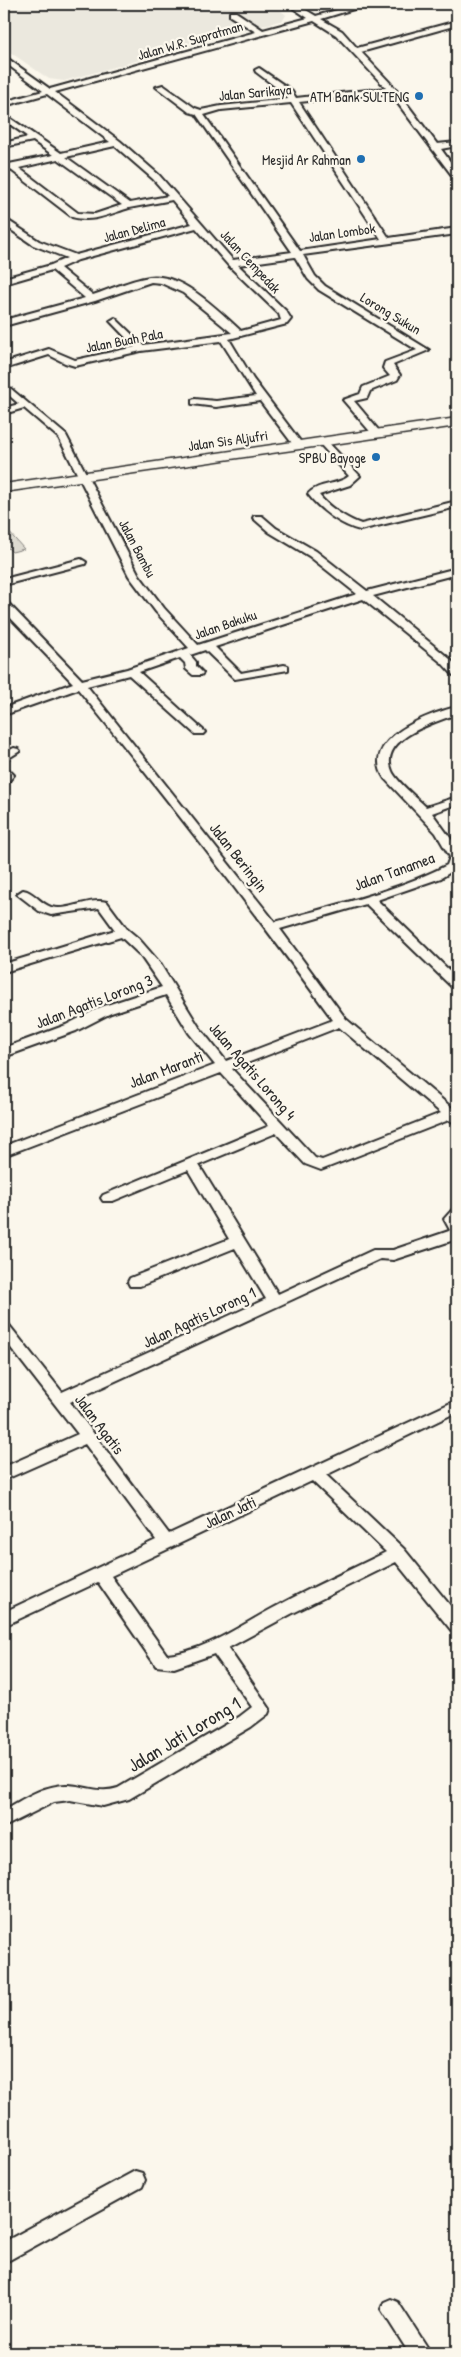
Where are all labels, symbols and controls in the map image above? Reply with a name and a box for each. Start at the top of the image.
street label: Jalan W.R. Supratman [135,16,245,65]
street label: Jalan Sarikaya [218,79,293,106]
place label: ATM Bank SULTENG [310,87,409,106]
marker: ATM Bank SULTENG [413,90,425,102]
place label: Mesjid Ar Rahman [262,150,351,170]
marker: Mesjid Ar Rahman [355,153,367,165]
street label: Jalan Delima [101,211,168,246]
street label: Jalan Lombok [307,218,377,246]
street label: Jalan Cempedak [216,225,286,298]
street label: Lorong Sukun [357,287,425,339]
street label: Jalan Buah Pala [84,323,165,357]
street label: Jalan Sis Aljufri [187,425,269,456]
place label: SPBU Bayoge [299,448,366,468]
marker: SPBU Bayoge [370,451,382,463]
street label: Jalan Bambu [115,516,161,581]
street label: Jalan Bakuku [191,604,259,644]
street label: Jalan Beringin [205,818,273,896]
street label: Jalan Tanamea [351,846,437,896]
street label: Jalan Agatis Lorong 3 [32,969,156,1033]
street label: Jalan Agatis Lorong 4 [204,1017,302,1125]
street label: Jalan Maranti [126,1045,206,1093]
street label: Jalan Agatis Lorong 1 [139,1281,259,1353]
street label: Jalan Agatis [70,1389,130,1459]
street label: Jalan Jati [200,1490,260,1534]
street label: Jalan Jati Lorong 1 [123,1690,245,1778]

